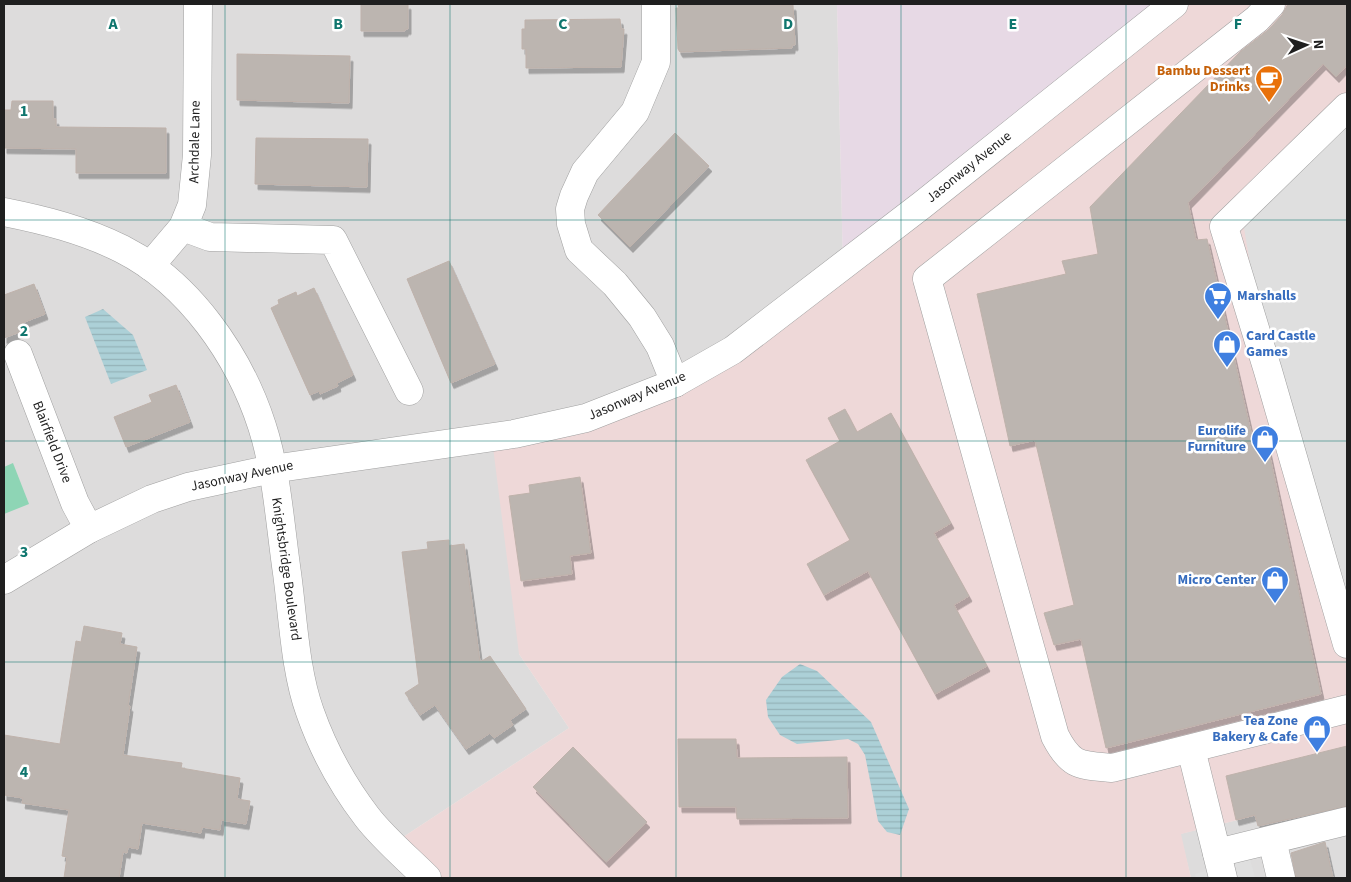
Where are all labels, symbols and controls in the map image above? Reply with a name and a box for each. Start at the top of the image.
text: A [107,13,118,35]
text: B [333,13,343,35]
text: C [558,13,568,35]
text: D [783,13,793,35]
text: E [1009,13,1017,35]
text: F [1234,13,1242,35]
north arrow [1281,20,1331,70]
text: N [1308,39,1328,50]
place label: Bambu Dessert Drinks [1157,61,1251,97]
cafe icon: Bambu Dessert Drinks [1254,64,1284,103]
text: 1 [20,100,28,122]
street label: Archdale Lane [184,100,206,184]
street label: Jasonway Avenue [922,126,1016,208]
supermarket icon: Marshalls [1203,281,1233,320]
place label: Marshalls [1237,286,1296,306]
text: 2 [20,320,28,342]
place label: Card Castle Games [1246,326,1316,362]
shop icon: Card Castle Games [1212,329,1242,368]
street label: Jasonway Avenue [585,366,689,426]
street label: Blairfield Drive [27,398,77,486]
place label: Eurolife Furniture [1188,421,1246,457]
shop icon: Eurolife Furniture [1250,424,1280,463]
street label: Jasonway Avenue [189,455,295,497]
street label: Knightsbridge Boulevard [266,496,306,642]
text: 3 [20,541,28,563]
shop icon: Micro Center [1260,565,1290,604]
place label: Micro Center [1178,570,1256,590]
place label: Tea Zone Bakery & Cafe [1212,711,1298,747]
shop icon: Tea Zone Bakery & Cafe [1302,714,1332,753]
text: 4 [20,761,29,783]

